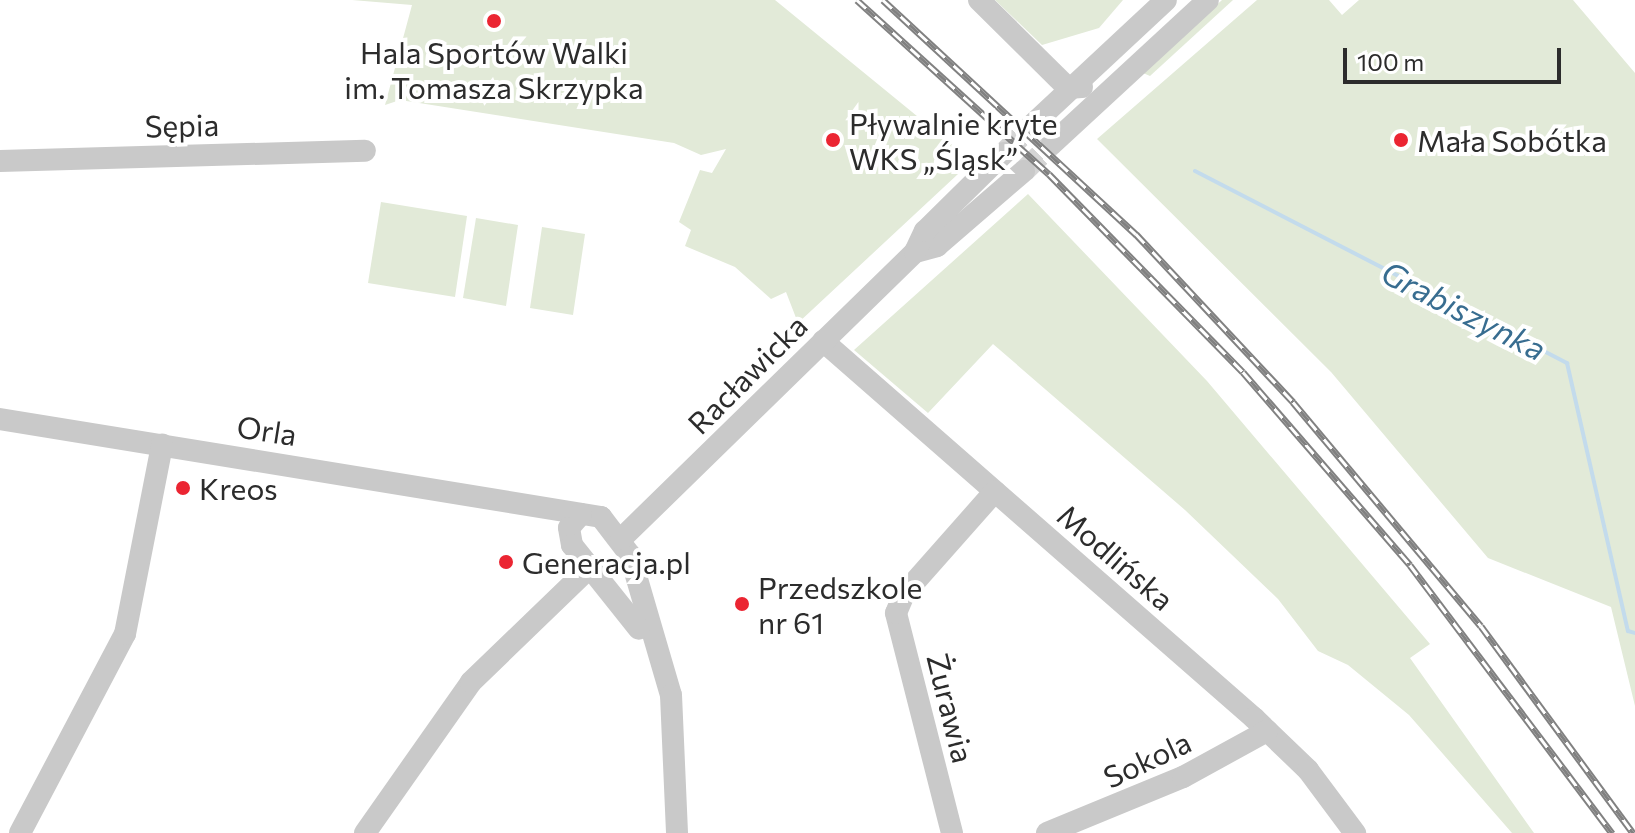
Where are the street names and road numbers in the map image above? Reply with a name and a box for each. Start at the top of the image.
street label: Sępia [144,106,220,144]
street label: Racławicka [680,307,814,441]
street label: Orla [235,408,299,452]
street label: Modlińska [1051,497,1181,617]
street label: Żurawia [920,650,982,766]
street label: Sokola [1098,723,1196,795]

